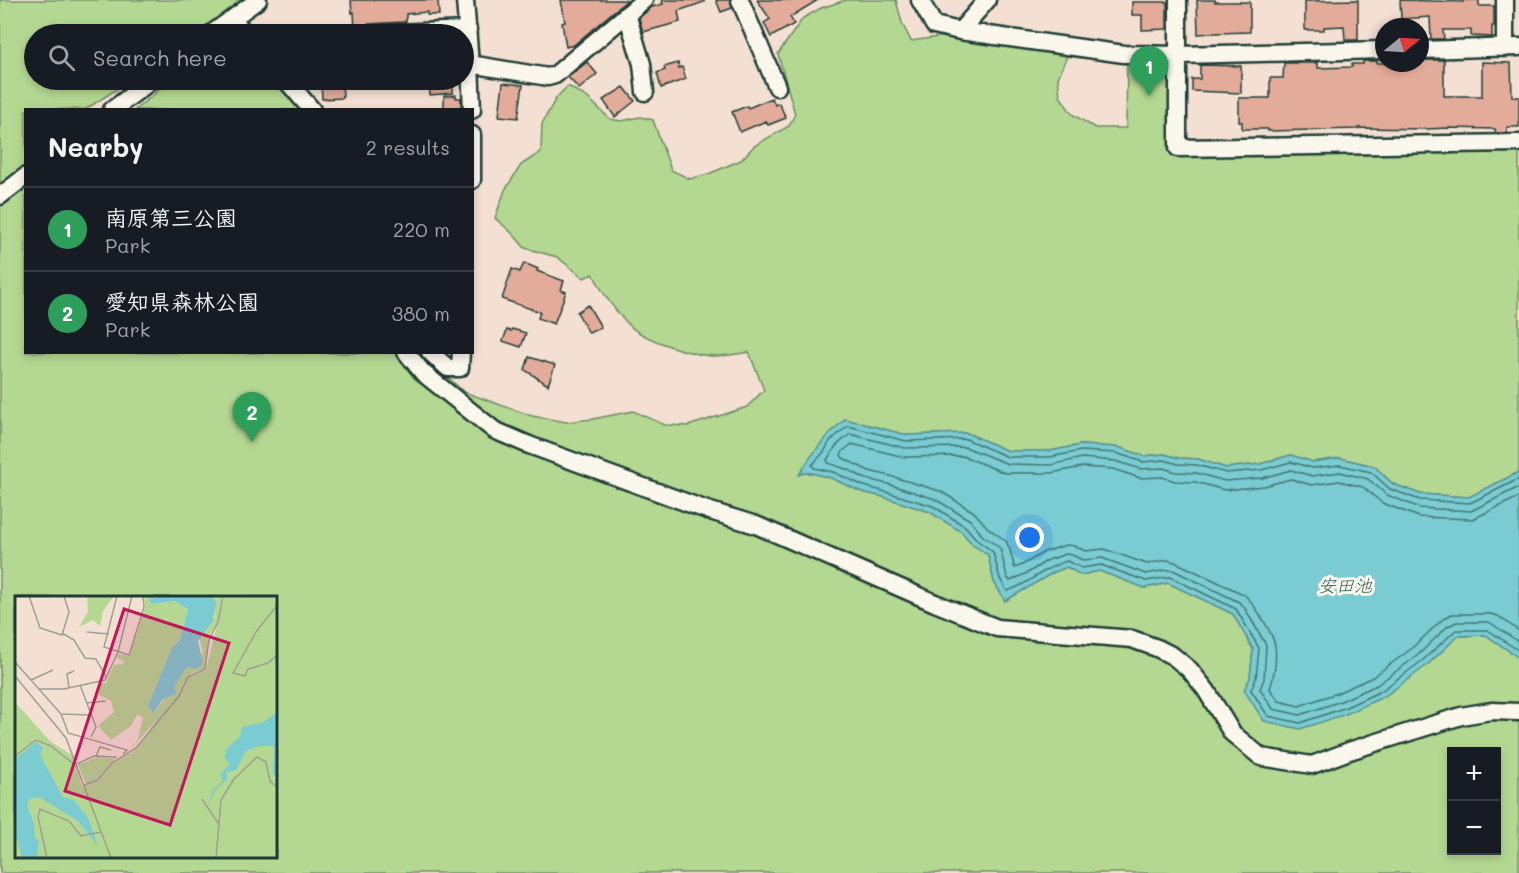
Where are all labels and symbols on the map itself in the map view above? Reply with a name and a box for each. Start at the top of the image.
north arrow [1375,18,1429,72]
pin: 1 [1130,46,1168,96]
pin: 2 [232,392,272,442]
your location [1015,523,1044,552]
water label: 安田池 [1318,573,1373,597]
inset map [15,596,278,858]

